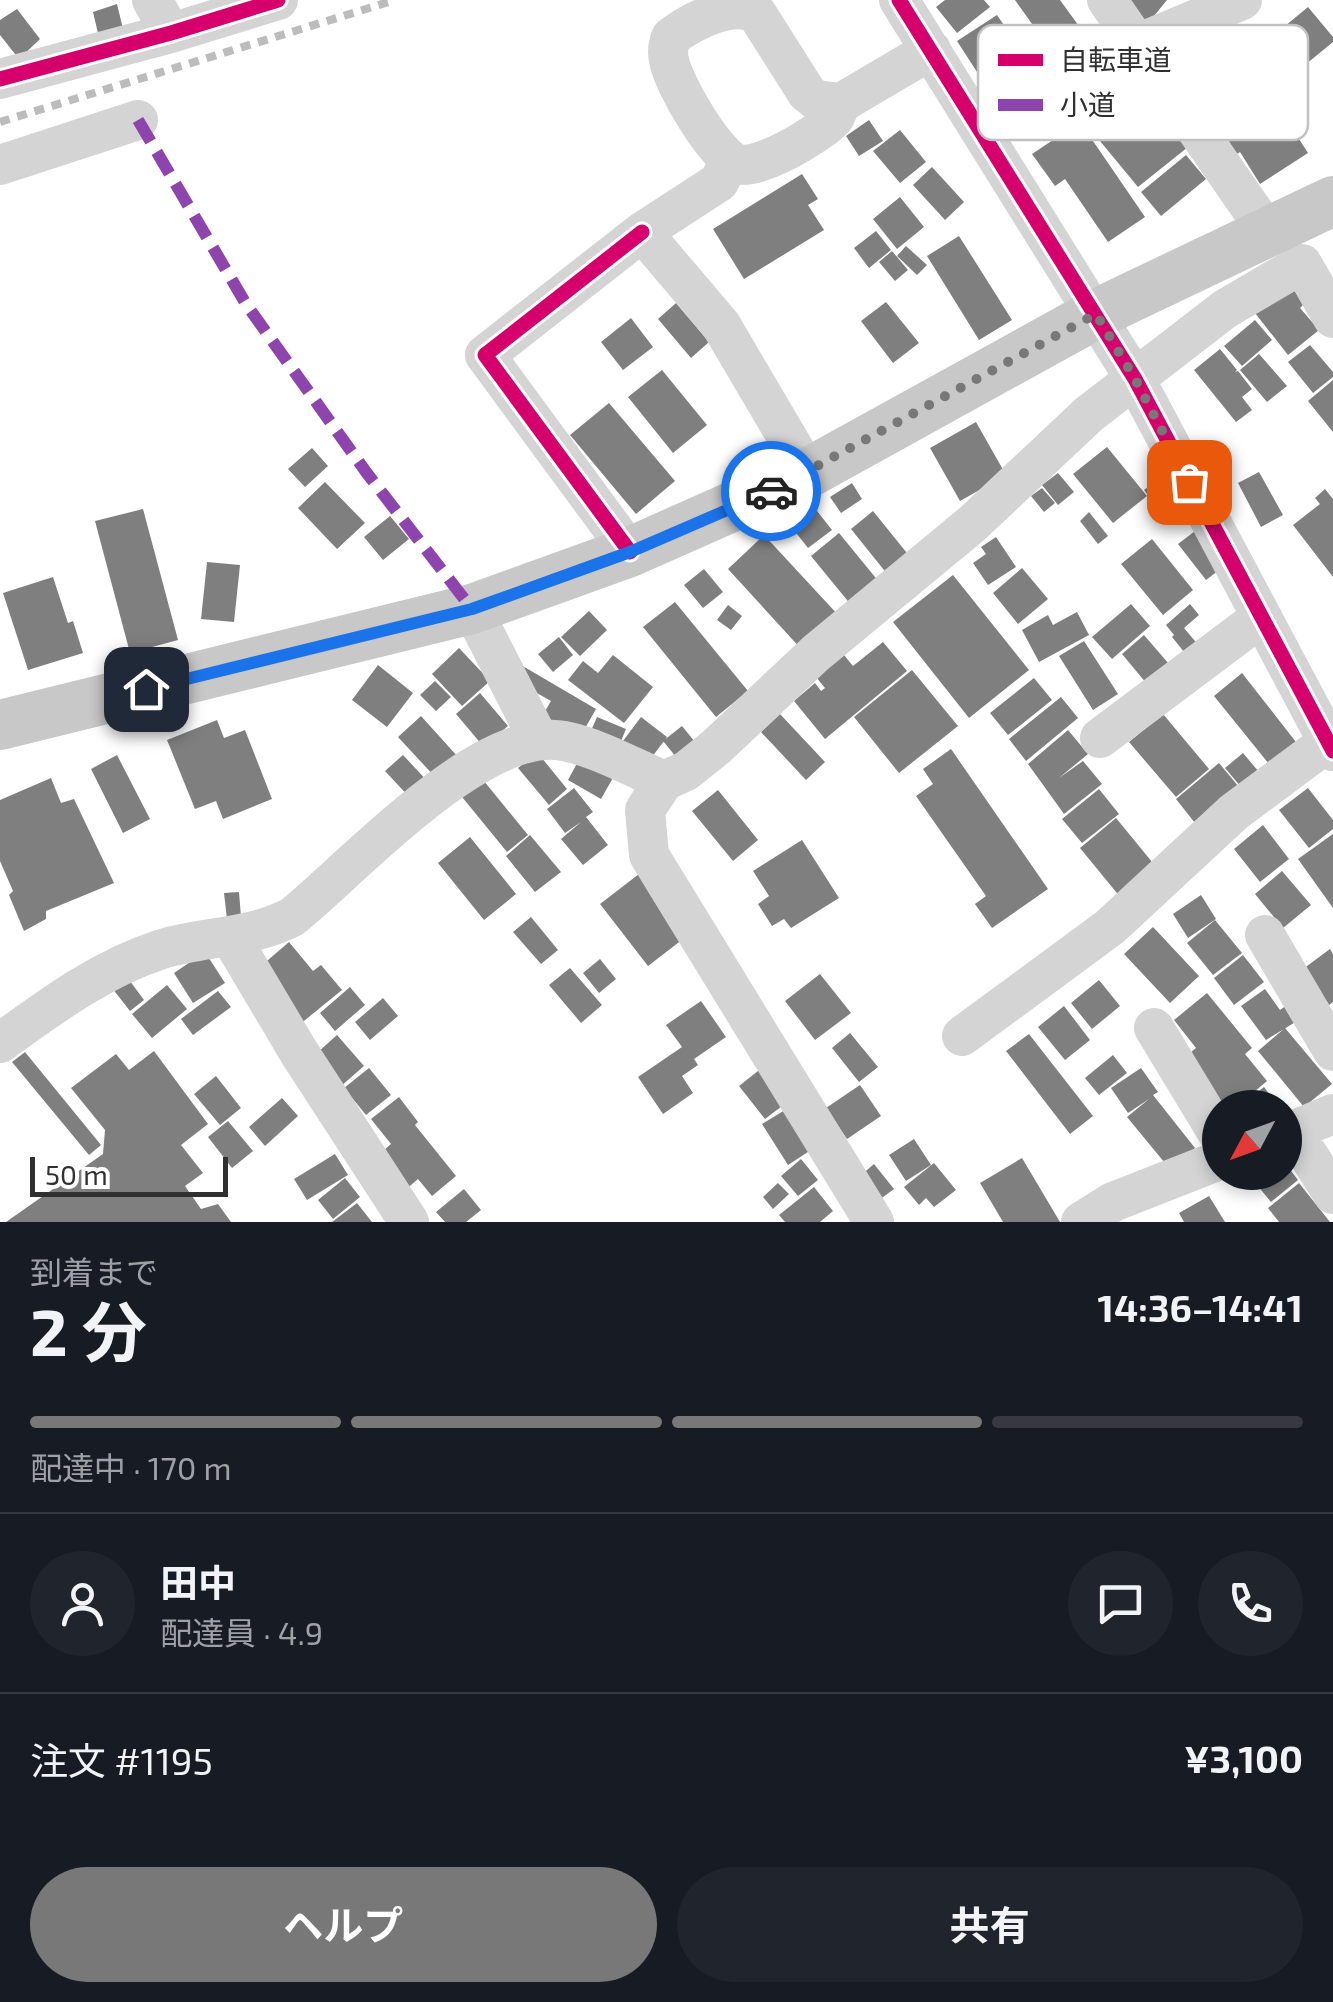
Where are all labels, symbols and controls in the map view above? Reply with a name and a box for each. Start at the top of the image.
legend [978,25,1308,140]
text: 自転車道 [1060,42,1172,76]
text: 小道 [1060,87,1116,121]
pin [1147,440,1232,525]
courier [721,441,821,541]
icon: bag [1162,455,1217,510]
icon: car [744,464,799,519]
pin [104,647,189,732]
icon: home [119,662,174,717]
north arrow [1202,1090,1302,1190]
map controls [1202,1090,1302,1190]
scale bar [30,1152,228,1196]
text: 50 m [45,1157,108,1191]
text: 到着まで [30,1252,158,1290]
text: 14:36–14:41 [1098,1284,1303,1330]
text: 2 分 [30,1291,147,1369]
text: 配達中 · 170 m [30,1448,231,1486]
button: person [30,1551,135,1656]
button: chat [1068,1551,1173,1656]
button: phone [1198,1551,1303,1656]
text: 田中 [160,1559,236,1605]
text: 配達員 · 4.9 [160,1613,323,1651]
text: ¥3,100 [1184,1735,1303,1781]
text: 注文 #1195 [30,1737,213,1783]
button: ヘルプ [30,1867,657,1982]
button: 共有 [677,1867,1303,1982]

